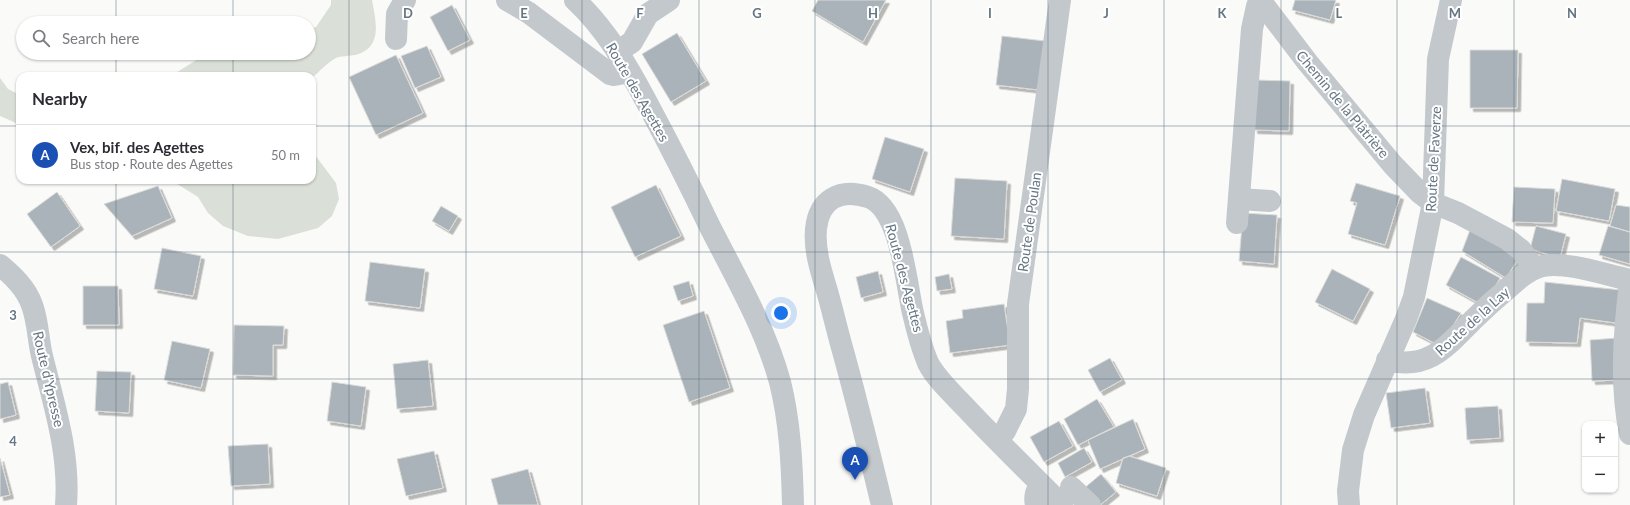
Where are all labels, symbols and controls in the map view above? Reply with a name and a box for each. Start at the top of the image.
text: D [403,5,413,21]
text: E [520,5,528,21]
text: F [636,5,644,21]
text: G [752,5,762,21]
text: H [868,5,878,21]
text: I [988,5,992,21]
text: J [1103,5,1109,21]
text: K [1218,5,1228,21]
text: L [1336,5,1343,21]
text: M [1449,5,1461,21]
text: N [1567,5,1577,21]
search box [16,16,316,60]
icon: search [30,27,52,49]
text: Search here [62,29,139,47]
street label: Route des Agettes [603,40,673,144]
street label: Chemin de la Plâtrière [1293,47,1393,161]
text: Nearby [32,88,87,109]
street label: Route de Faverze [1422,106,1444,212]
text: Vex, bif. des Agettes [70,138,204,156]
text: A [40,147,50,163]
text: 50 m [271,147,300,163]
text: Bus stop · Route des Agettes [70,156,233,172]
street label: Route de Poulan [1014,171,1044,273]
street label: Route des Agettes [882,222,928,334]
street label: Route de la Lay [1431,283,1513,359]
your location [771,303,791,323]
text: 3 [9,307,17,323]
street label: Route d'Ypresse [30,329,68,429]
map controls [1582,421,1618,493]
button: + [1582,421,1618,457]
text: 4 [9,433,17,449]
pin: A [842,447,868,480]
button: − [1582,457,1618,493]

